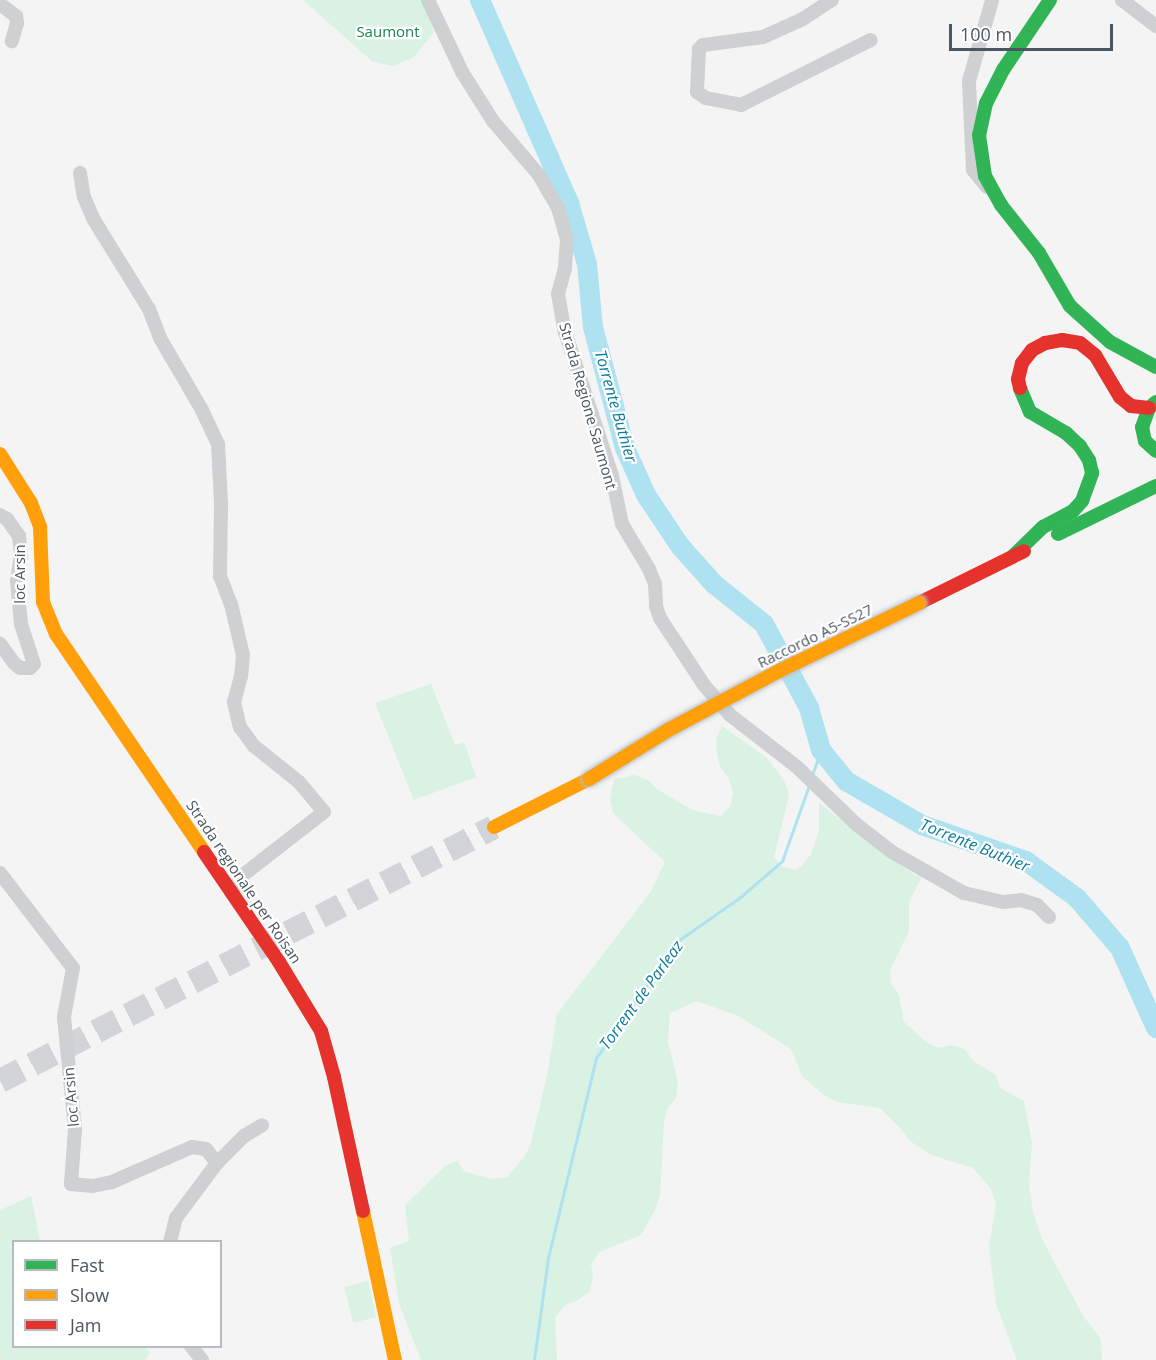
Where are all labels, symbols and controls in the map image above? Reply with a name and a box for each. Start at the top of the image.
scale bar [952,12,1116,50]
text: 100 m [960,22,1012,46]
park label: Saumont [356,23,420,41]
street label: Strada Regione Saumont [556,320,620,492]
water label: Torrente Buthier [591,348,641,464]
street label: loc Arsin [11,544,29,604]
street label: Raccordo A5-SS27 [755,600,875,672]
street label: Strada regionale per Roisan [183,797,305,967]
water label: Torrente Buthier [918,814,1032,876]
water label: Torrent de Parleaz [595,937,687,1053]
street label: loc Arsin [59,1067,83,1127]
legend [12,1240,222,1348]
text: Fast [70,1253,104,1277]
text: Slow [70,1283,109,1307]
text: Jam [70,1313,102,1337]

